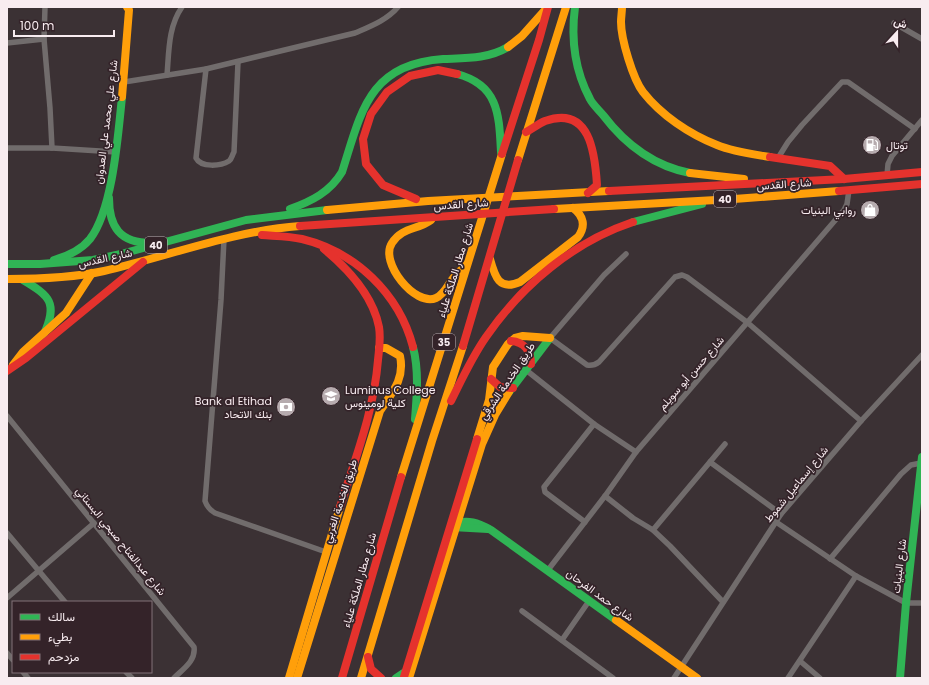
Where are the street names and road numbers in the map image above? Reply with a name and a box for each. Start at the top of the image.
street label: شارع علي محمد علي العدوان [90,59,124,185]
street label: شارع القدس [756,174,812,194]
road number: 40 [714,191,736,207]
street label: شارع القدس [433,194,489,214]
street label: شارع مطار الملكة علياء [433,220,477,319]
road number: 40 [145,237,167,253]
street label: شارع القدس [76,244,134,272]
street label: شارع حسن أبو سويلم [654,332,728,414]
road number: 35 [433,334,455,350]
street label: طريق الخدمة الشرقي [475,339,541,424]
street label: شارع إسماعيل شموط [760,442,832,526]
street label: طريق الخدمة الغربي [319,457,363,546]
street label: شارع عبدالفتاح صبحي البستاني [70,483,170,600]
street label: شارع مطار الملكة علياء [338,530,380,629]
street label: شارع البنيات [888,538,910,594]
street label: شارع حمد الفرحان [563,565,637,625]

